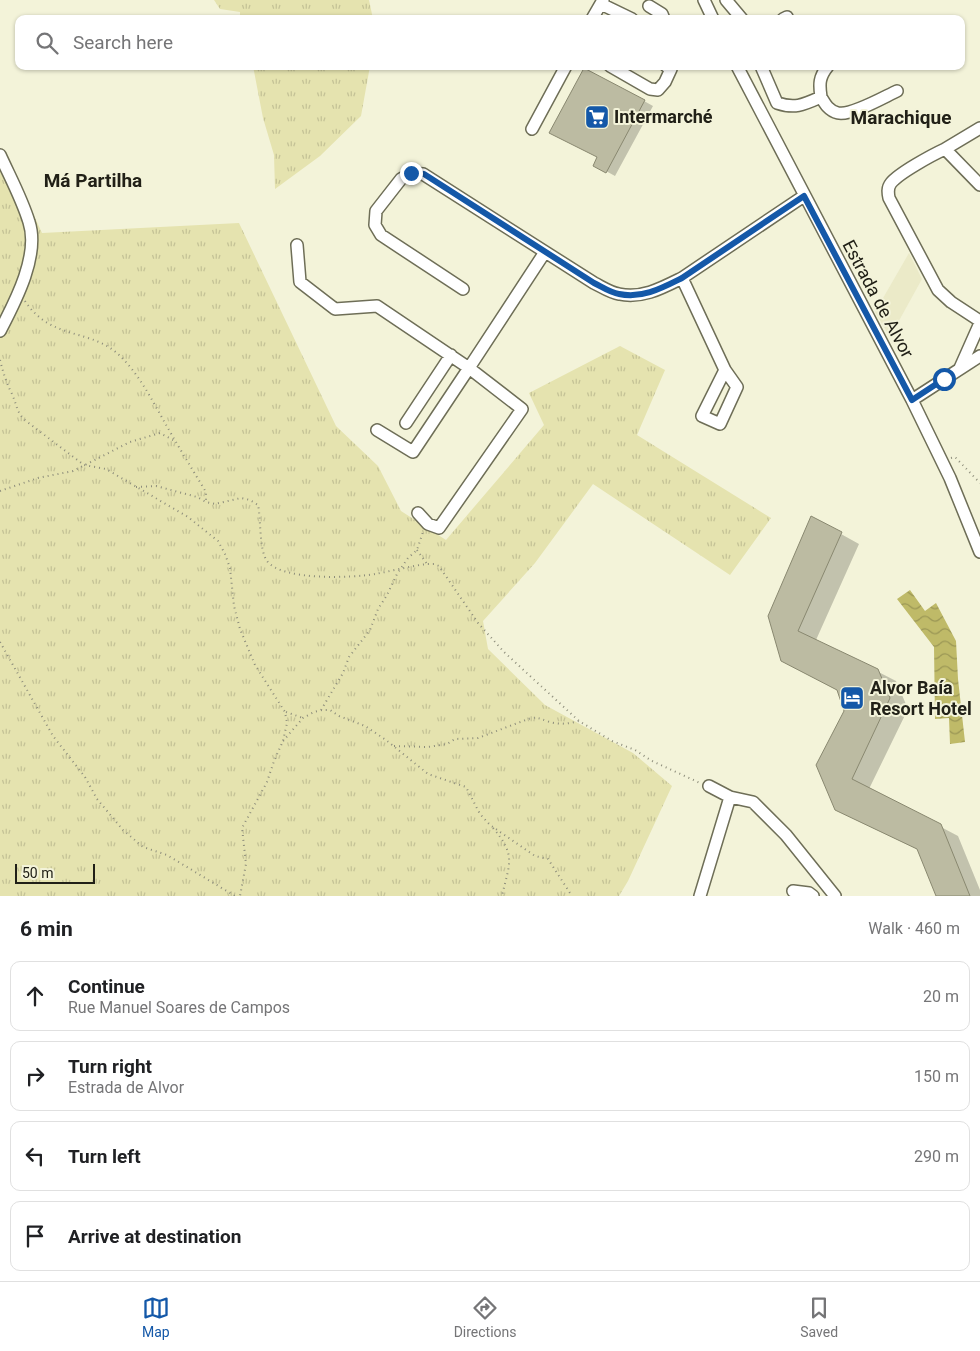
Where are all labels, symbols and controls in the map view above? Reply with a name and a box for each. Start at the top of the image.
search box [15,15,965,70]
icon: search [33,29,61,57]
text: Search here [73,31,173,54]
supermarket icon: Intermarché [584,104,610,130]
place label: Intermarché [614,106,713,127]
district label: Marachique [851,106,951,129]
route end [400,162,423,185]
district label: Má Partilha [44,169,142,192]
street label: Estrada de Alvor [839,236,918,361]
route start [933,368,956,391]
place label: Alvor Baía Resort Hotel [870,677,972,719]
hotel icon: Alvor Baía Resort Hotel [839,685,865,711]
scale bar [15,861,95,884]
text: 50 m [22,865,54,881]
text: 6 min [20,917,73,941]
text: Walk · 460 m [868,919,960,938]
text: Continue [68,975,145,998]
icon: ahead [21,982,49,1010]
text: 20 m [923,987,959,1006]
text: Rue Manuel Soares de Campos [68,998,290,1017]
text: Turn right [68,1055,152,1078]
icon: right [21,1062,49,1090]
text: 150 m [914,1067,959,1086]
text: Estrada de Alvor [68,1078,184,1097]
icon: left [21,1142,49,1170]
text: Turn left [68,1145,141,1168]
text: 290 m [914,1147,959,1166]
icon: arrive [21,1222,49,1250]
text: Arrive at destination [68,1225,241,1248]
tab: Map [142,1294,170,1340]
tab: Directions [454,1294,517,1340]
tab: Saved [800,1294,838,1340]

